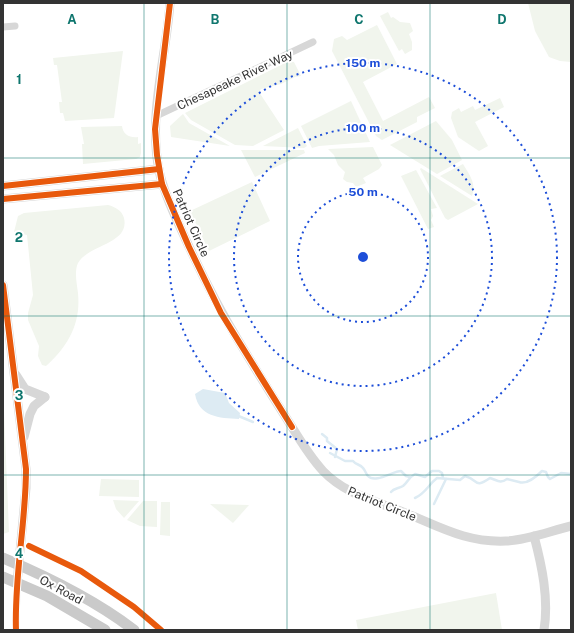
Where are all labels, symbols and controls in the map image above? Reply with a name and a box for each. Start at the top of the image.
text: A [67,12,77,27]
text: B [211,12,220,27]
text: C [354,12,364,27]
text: D [497,12,507,27]
street label: Chesapeake River Way [175,47,296,113]
text: 150 m [346,56,380,70]
text: 1 [16,72,22,87]
text: 100 m [346,121,380,135]
text: 50 m [348,185,378,199]
street label: Patriot Circle [170,187,212,259]
text: 2 [15,230,23,245]
centre of rings [356,250,370,264]
text: 3 [15,388,24,403]
street label: Patriot Circle [346,484,419,524]
text: 4 [15,546,24,561]
street label: Ox Road [37,573,85,607]

